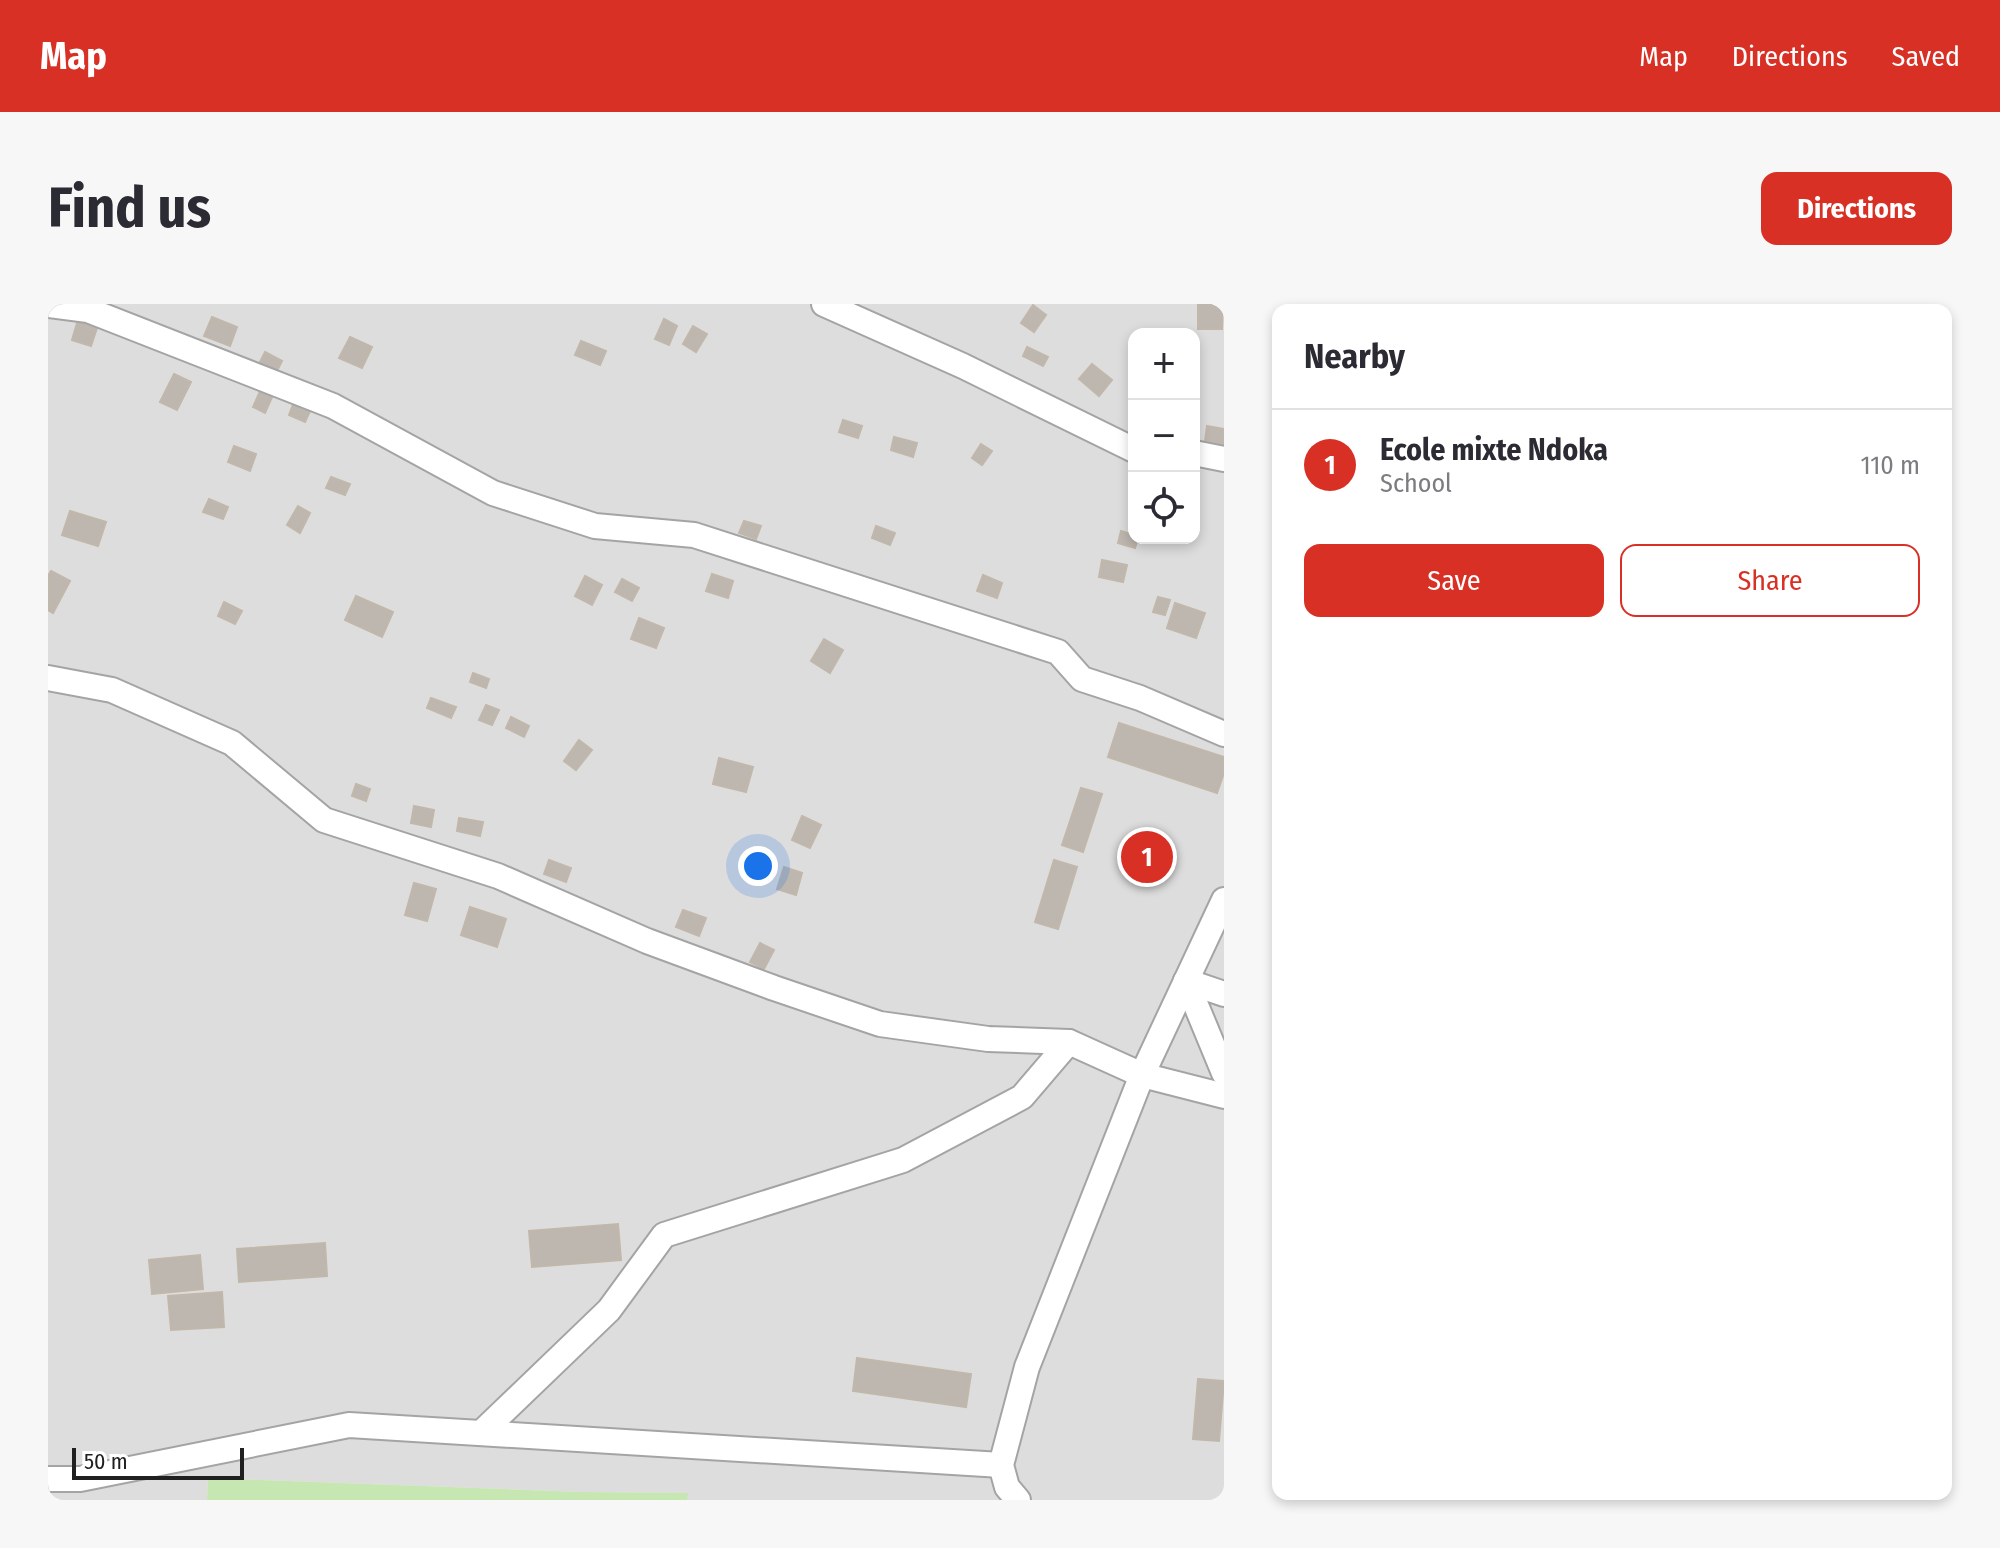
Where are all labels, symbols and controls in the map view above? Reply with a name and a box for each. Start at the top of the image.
text: Map [40,33,107,79]
text: Map [1639,40,1688,73]
text: Directions [1732,40,1848,73]
text: Saved [1892,40,1960,73]
button: Directions [1761,172,1952,245]
text: Find us [48,175,211,242]
map controls [1128,328,1200,544]
button: + [1128,328,1200,400]
text: Nearby [1304,336,1405,377]
button: − [1128,400,1200,472]
text: Ecole mixte Ndoka [1380,432,1608,468]
text: 1 [1325,450,1336,481]
text: 110 m [1860,450,1920,481]
text: School [1380,468,1452,499]
button: locate [1128,472,1200,544]
button: Save [1304,544,1604,617]
button: Share [1620,544,1920,617]
pin: 1 [1121,827,1173,887]
your location [738,846,778,886]
scale bar [72,1444,244,1480]
text: 50 m [84,1448,128,1475]

